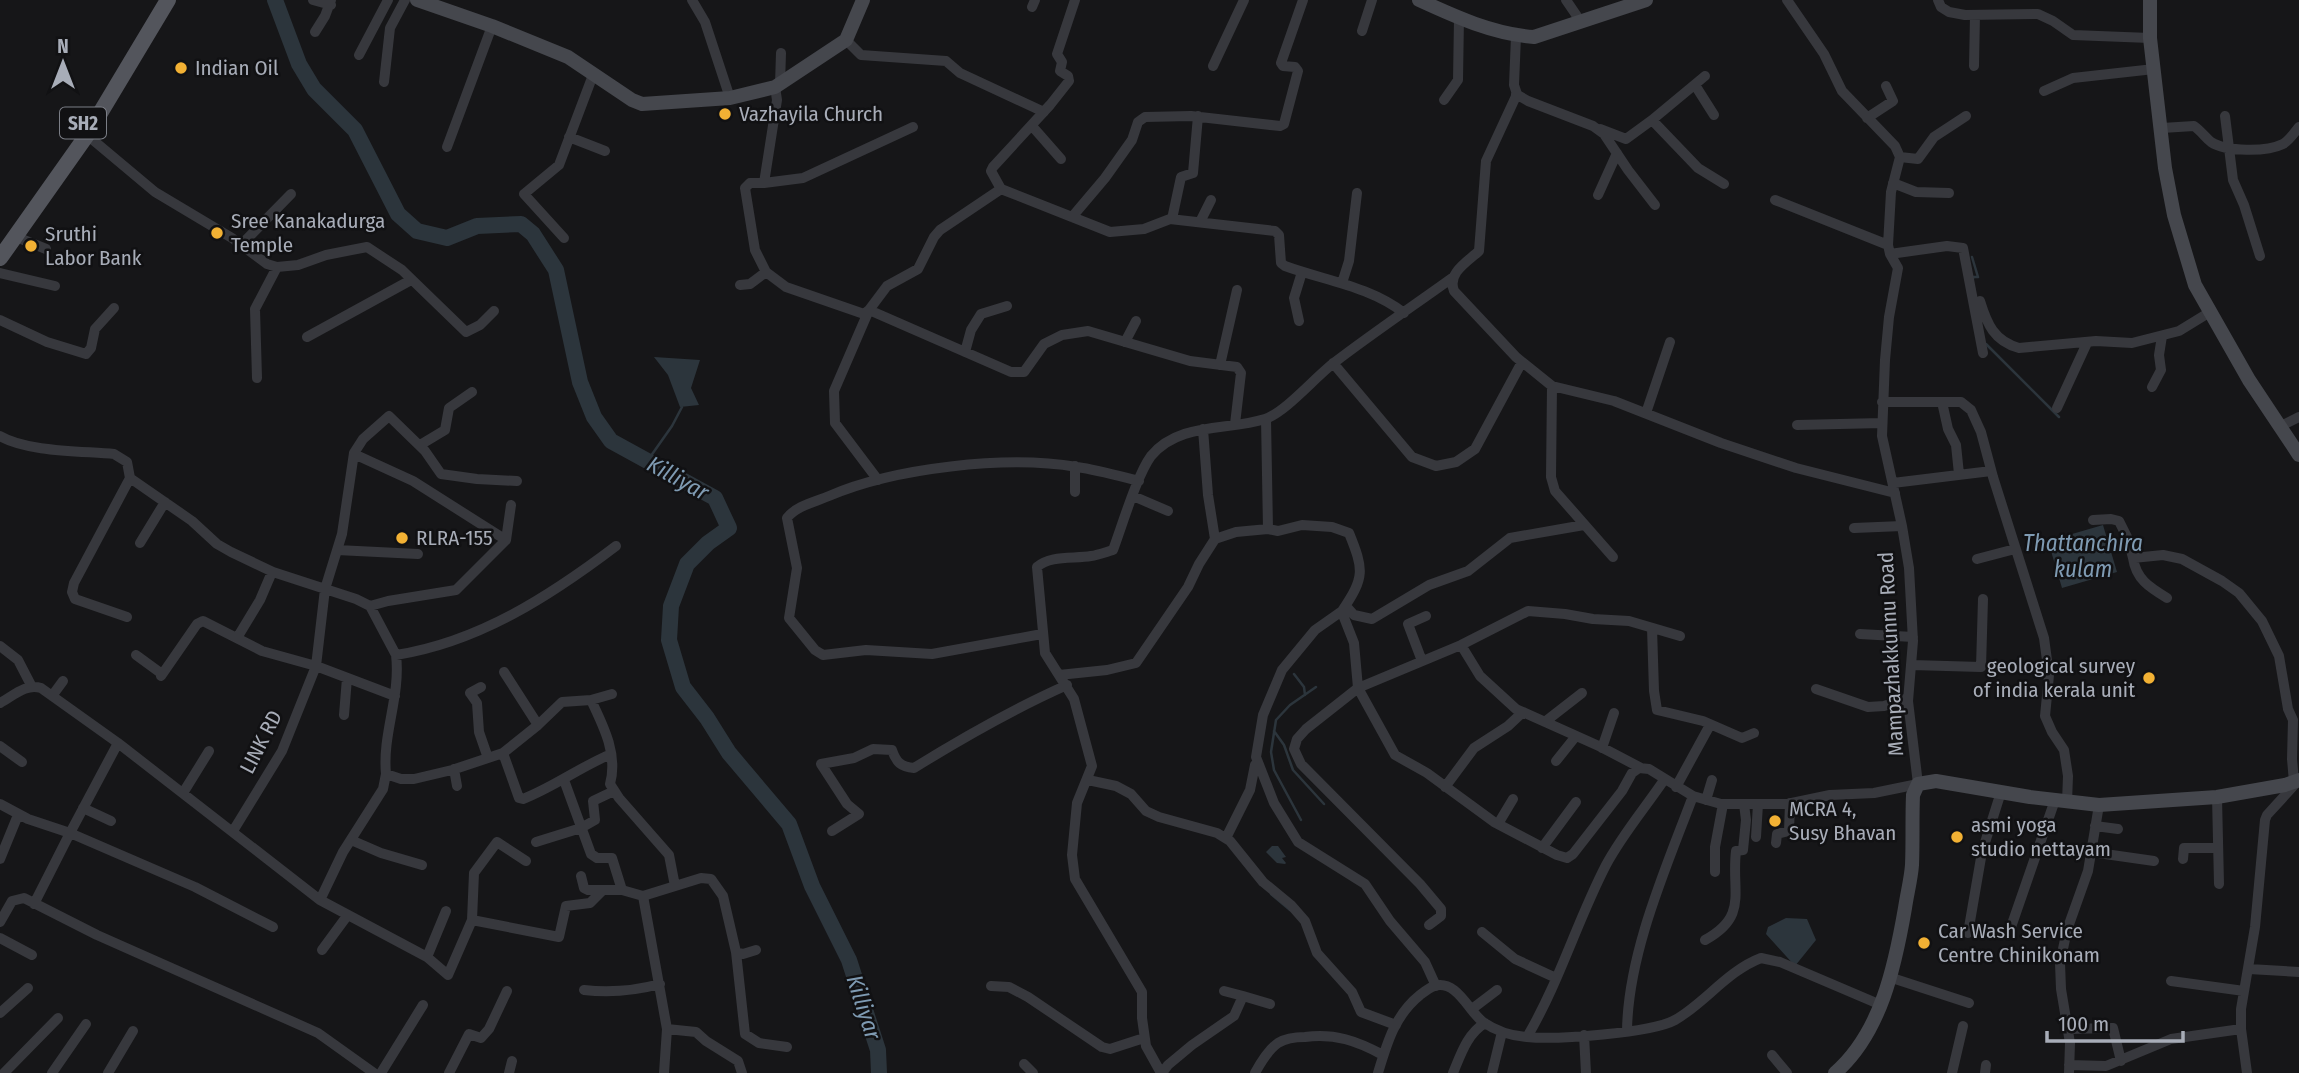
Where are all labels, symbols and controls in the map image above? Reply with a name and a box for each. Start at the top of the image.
north arrow [28,28,98,98]
text: N [57,35,69,58]
place label: Indian Oil [195,55,279,81]
marker: Indian Oil [173,60,189,76]
place label: Vazhayila Church [739,101,883,127]
marker: Vazhayila Church [717,106,733,122]
road number: SH2 [60,108,106,139]
place label: Sree Kanakadurga Temple [231,208,385,258]
place label: Sruthi Labor Bank [45,221,142,271]
marker: Sree Kanakadurga Temple [209,225,225,241]
marker: Sruthi Labor Bank [23,238,39,254]
water label: Killiyar [642,450,715,507]
place label: RLRA-155 [416,525,493,551]
water label: Thattanchira kulam [2023,529,2143,583]
marker: RLRA-155 [394,530,410,546]
street label: Mampazhakkunnu Road [1873,551,1909,757]
place label: geological survey of india kerala unit [1973,653,2136,703]
marker: geological survey of india kerala unit [2141,670,2157,686]
street label: LINK RD [234,706,288,778]
place label: MCRA 4, Susy Bhavan [1789,796,1896,846]
place label: asmi yoga studio nettayam [1971,812,2111,862]
marker: MCRA 4, Susy Bhavan [1767,813,1783,829]
marker: asmi yoga studio nettayam [1949,829,1965,845]
place label: Car Wash Service Centre Chinikonam [1938,918,2100,968]
marker: Car Wash Service Centre Chinikonam [1916,935,1932,951]
water label: Killiyar [841,971,888,1044]
scale bar [2047,1000,2184,1044]
text: 100 m [2058,1011,2109,1037]

